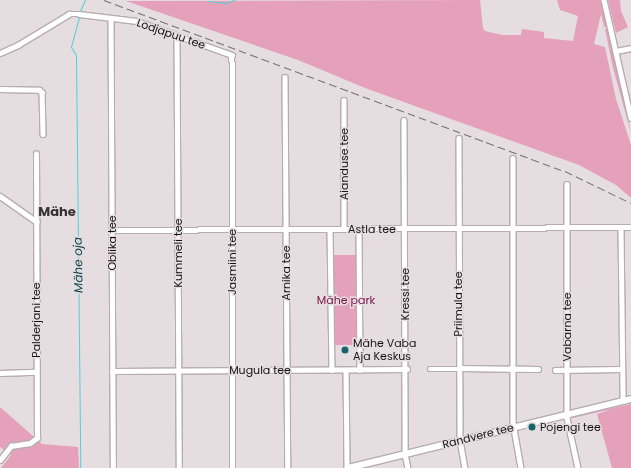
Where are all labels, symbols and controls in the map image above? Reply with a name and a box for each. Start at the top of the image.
street label: Lodjapuu tee [135,16,207,52]
street label: Aianduse tee [337,128,351,200]
district label: Mähe [38,204,76,220]
street label: Oblika tee [105,215,119,271]
street label: Kummeli tee [171,218,185,288]
street label: Astla tee [348,222,396,236]
street label: Jasmiini tee [225,229,239,295]
water label: Mähe oja [70,237,86,293]
street label: Arnika tee [279,246,293,300]
street label: Kressi tee [398,268,412,320]
street label: Priimula tee [451,272,465,336]
street label: Palderjani tee [29,282,43,358]
park label: Mähe park [317,293,375,307]
street label: Vabarna tee [560,293,574,361]
place label: Mähe Vaba Aja Keskus [353,337,416,363]
marker: Mähe Vaba Aja Keskus [340,345,350,355]
street label: Mugula tee [229,363,291,377]
place label: Pojengi tee [540,420,601,434]
street label: Randvere tee [441,421,515,451]
marker: Pojengi tee [527,422,537,432]

